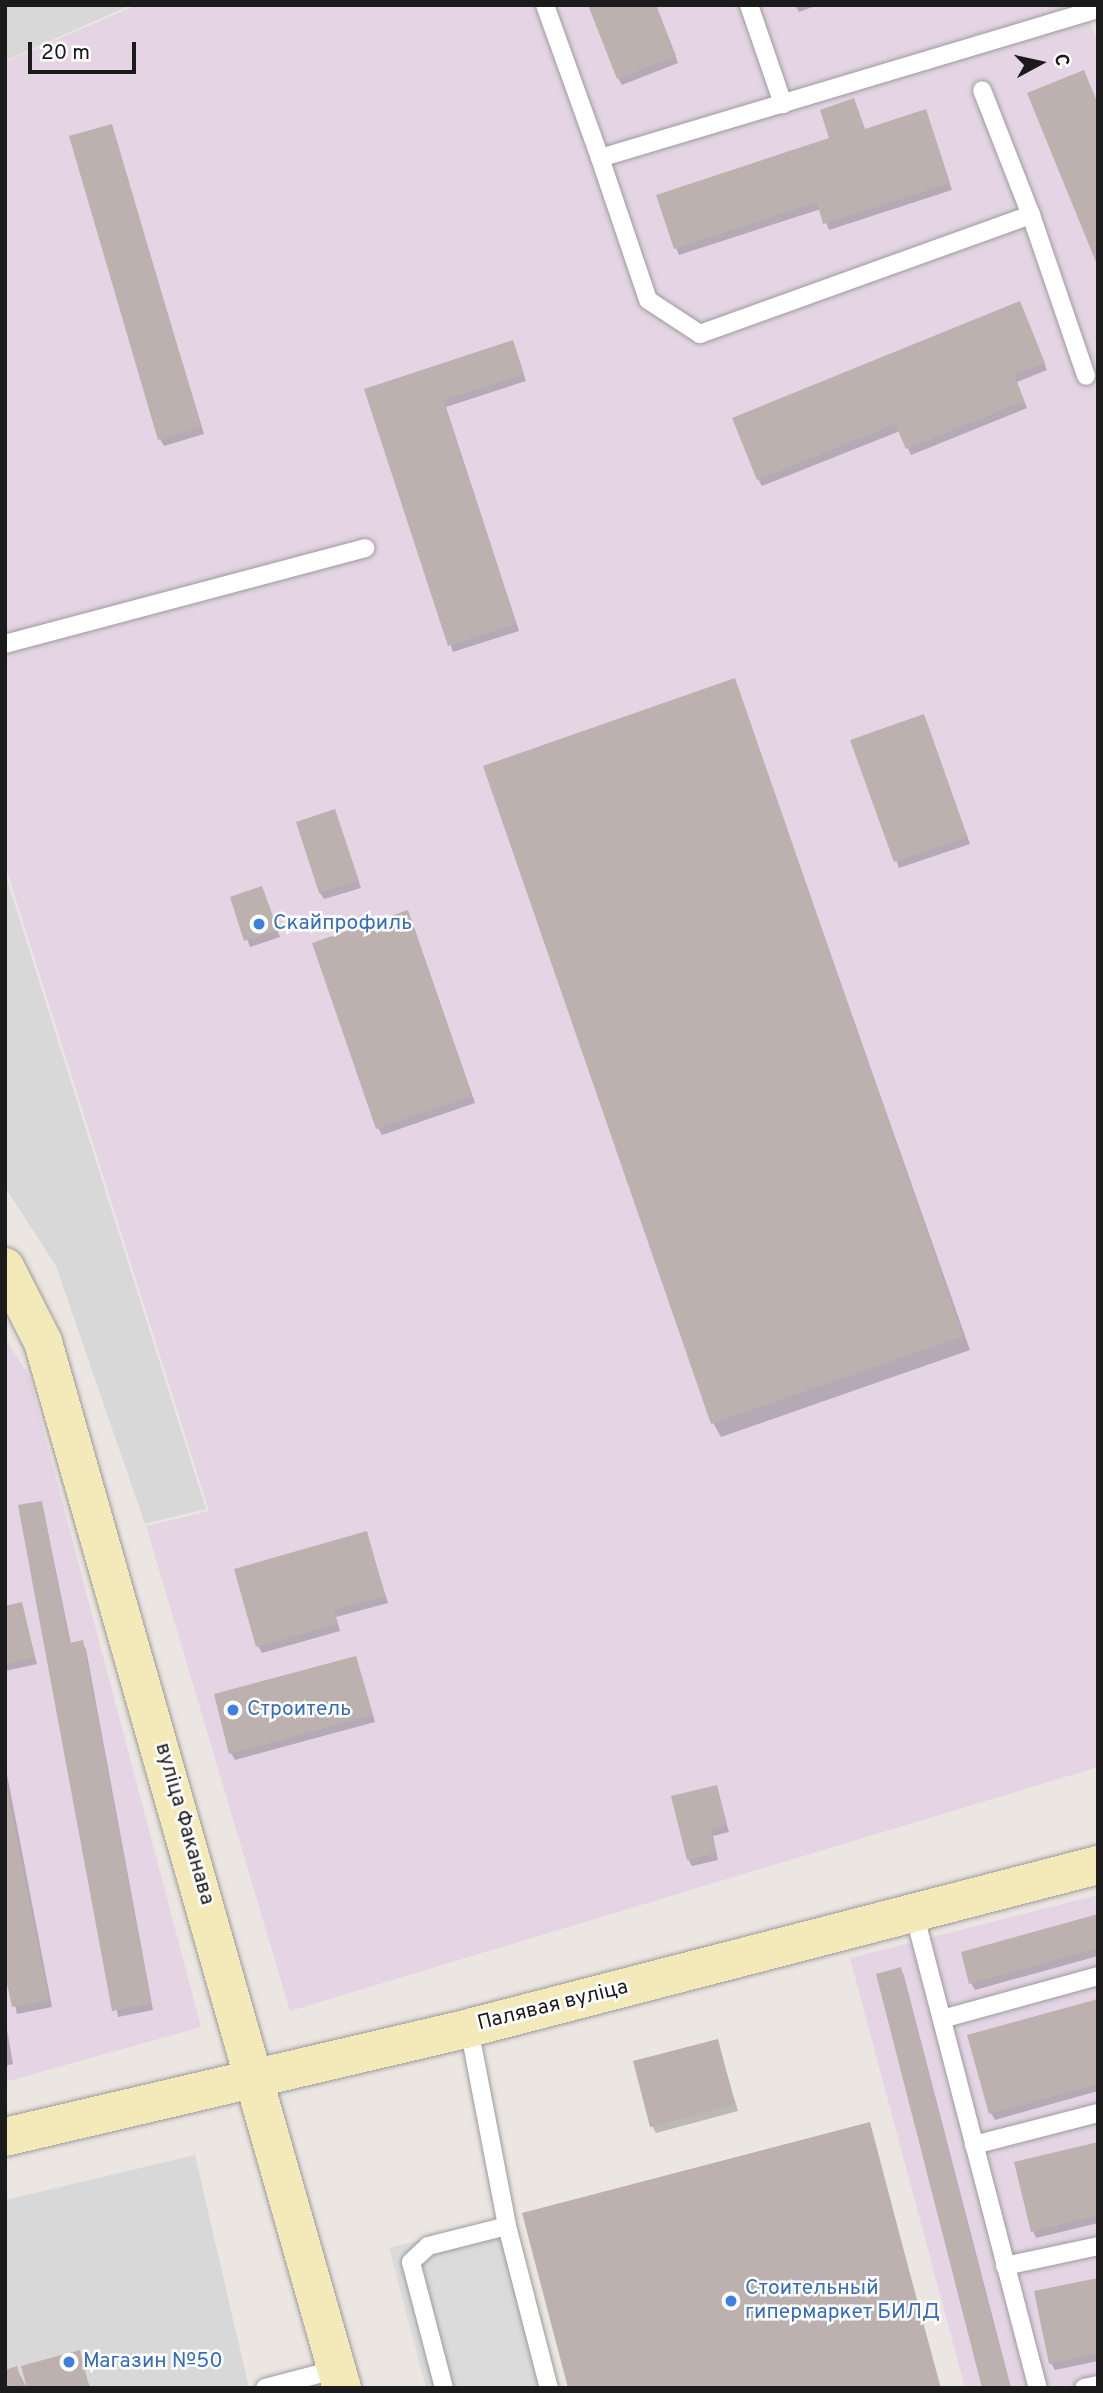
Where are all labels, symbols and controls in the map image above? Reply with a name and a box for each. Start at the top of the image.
scale bar [32,28,140,72]
north arrow [1005,28,1075,98]
text: 20 m [41,40,90,67]
text: С [1048,52,1074,68]
place label: Скайпрофиль [273,911,412,937]
marker: Скайпрофиль [251,916,267,932]
place label: Строитель [247,1697,351,1723]
marker: Строитель [225,1702,241,1718]
street label: вуліца Факанава [149,1740,219,1908]
street label: Палявая вуліца [475,1975,631,2037]
place label: Стоительный гипермаркет БИЛД [745,2276,940,2326]
marker: Стоительный гипермаркет БИЛД [723,2293,739,2309]
place label: Магазин №50 [83,2349,223,2375]
marker: Магазин №50 [61,2354,77,2370]

